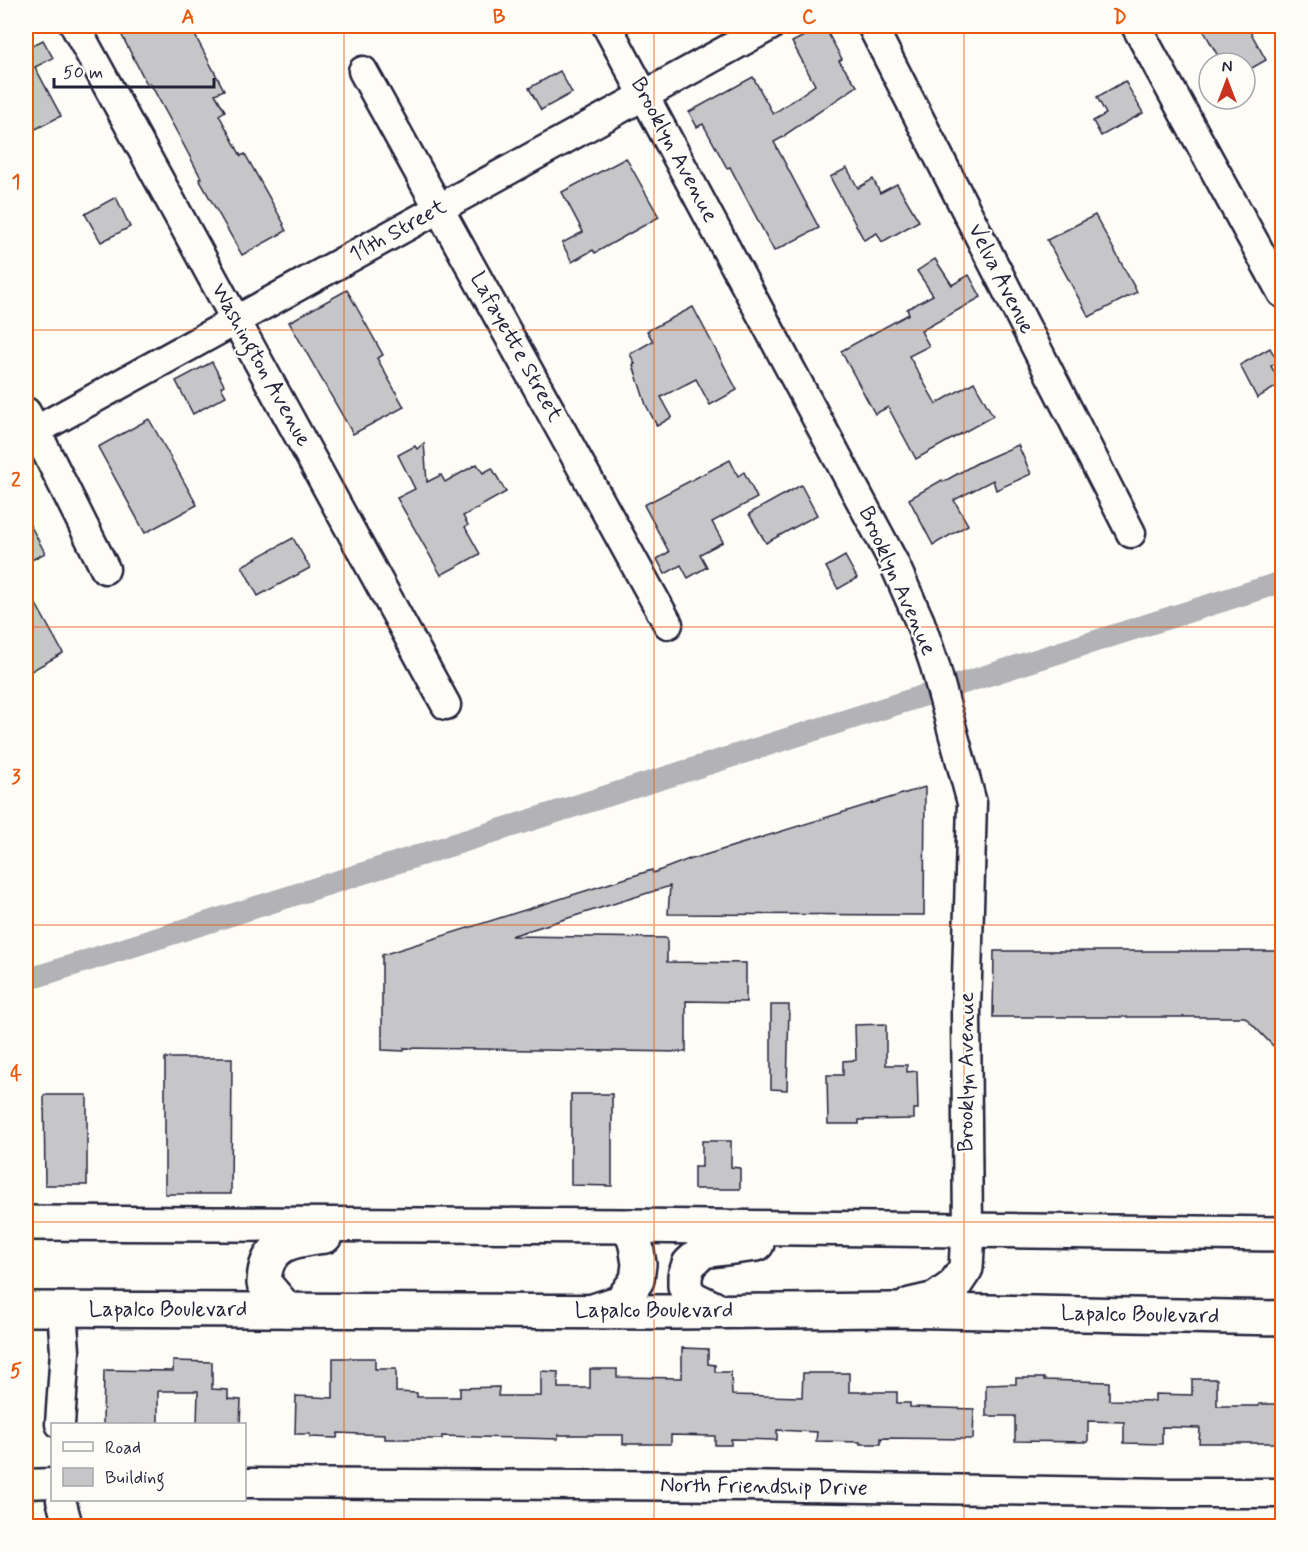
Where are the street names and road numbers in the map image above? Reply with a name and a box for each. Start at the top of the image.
street label: Brooklyn Avenue [624,73,724,227]
street label: 11th Street [345,193,452,269]
street label: Velva Avenue [961,219,1041,339]
street label: Lafayette Street [463,267,569,427]
street label: Washington Avenue [202,278,318,453]
street label: Brooklyn Avenue [852,502,942,660]
street label: Brooklyn Avenue [953,992,981,1152]
street label: Lapalco Boulevard [89,1296,247,1324]
street label: Lapalco Boulevard [575,1297,733,1325]
street label: Lapalco Boulevard [1061,1300,1219,1330]
street label: North Friendship Drive [660,1471,868,1503]

